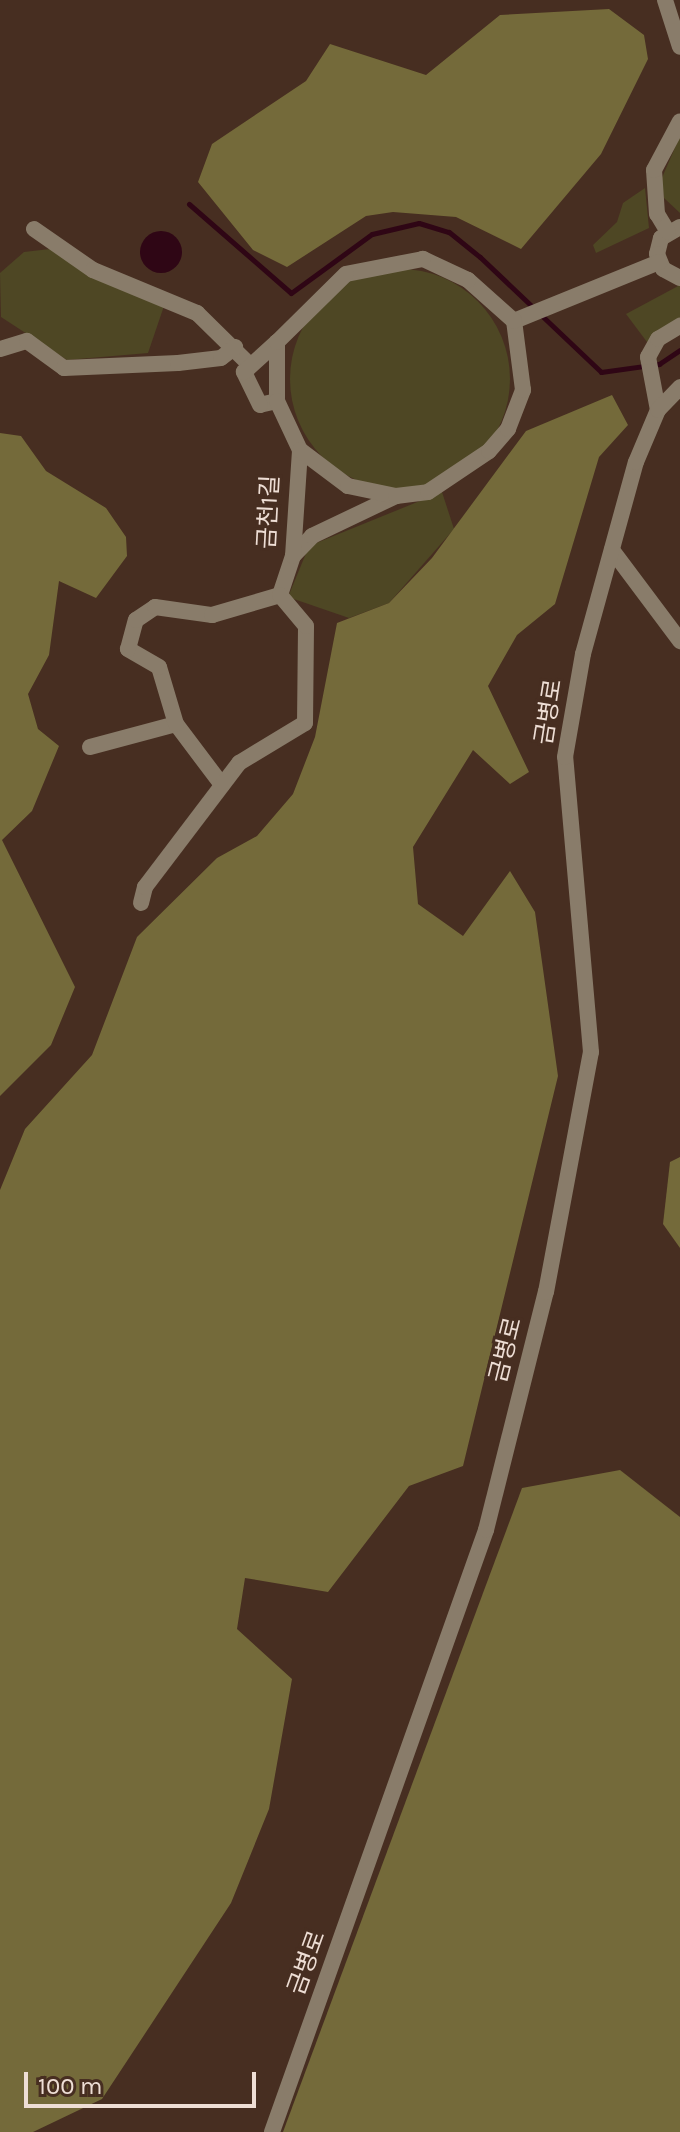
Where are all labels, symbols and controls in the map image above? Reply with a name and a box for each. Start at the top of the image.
street label: 금천1길 [253,474,285,550]
street label: 금병로 [530,677,568,747]
street label: 금병로 [484,1314,528,1386]
street label: 금병로 [282,1927,332,1999]
scale bar [28,2056,260,2106]
text: 100 m [38,2072,103,2100]

